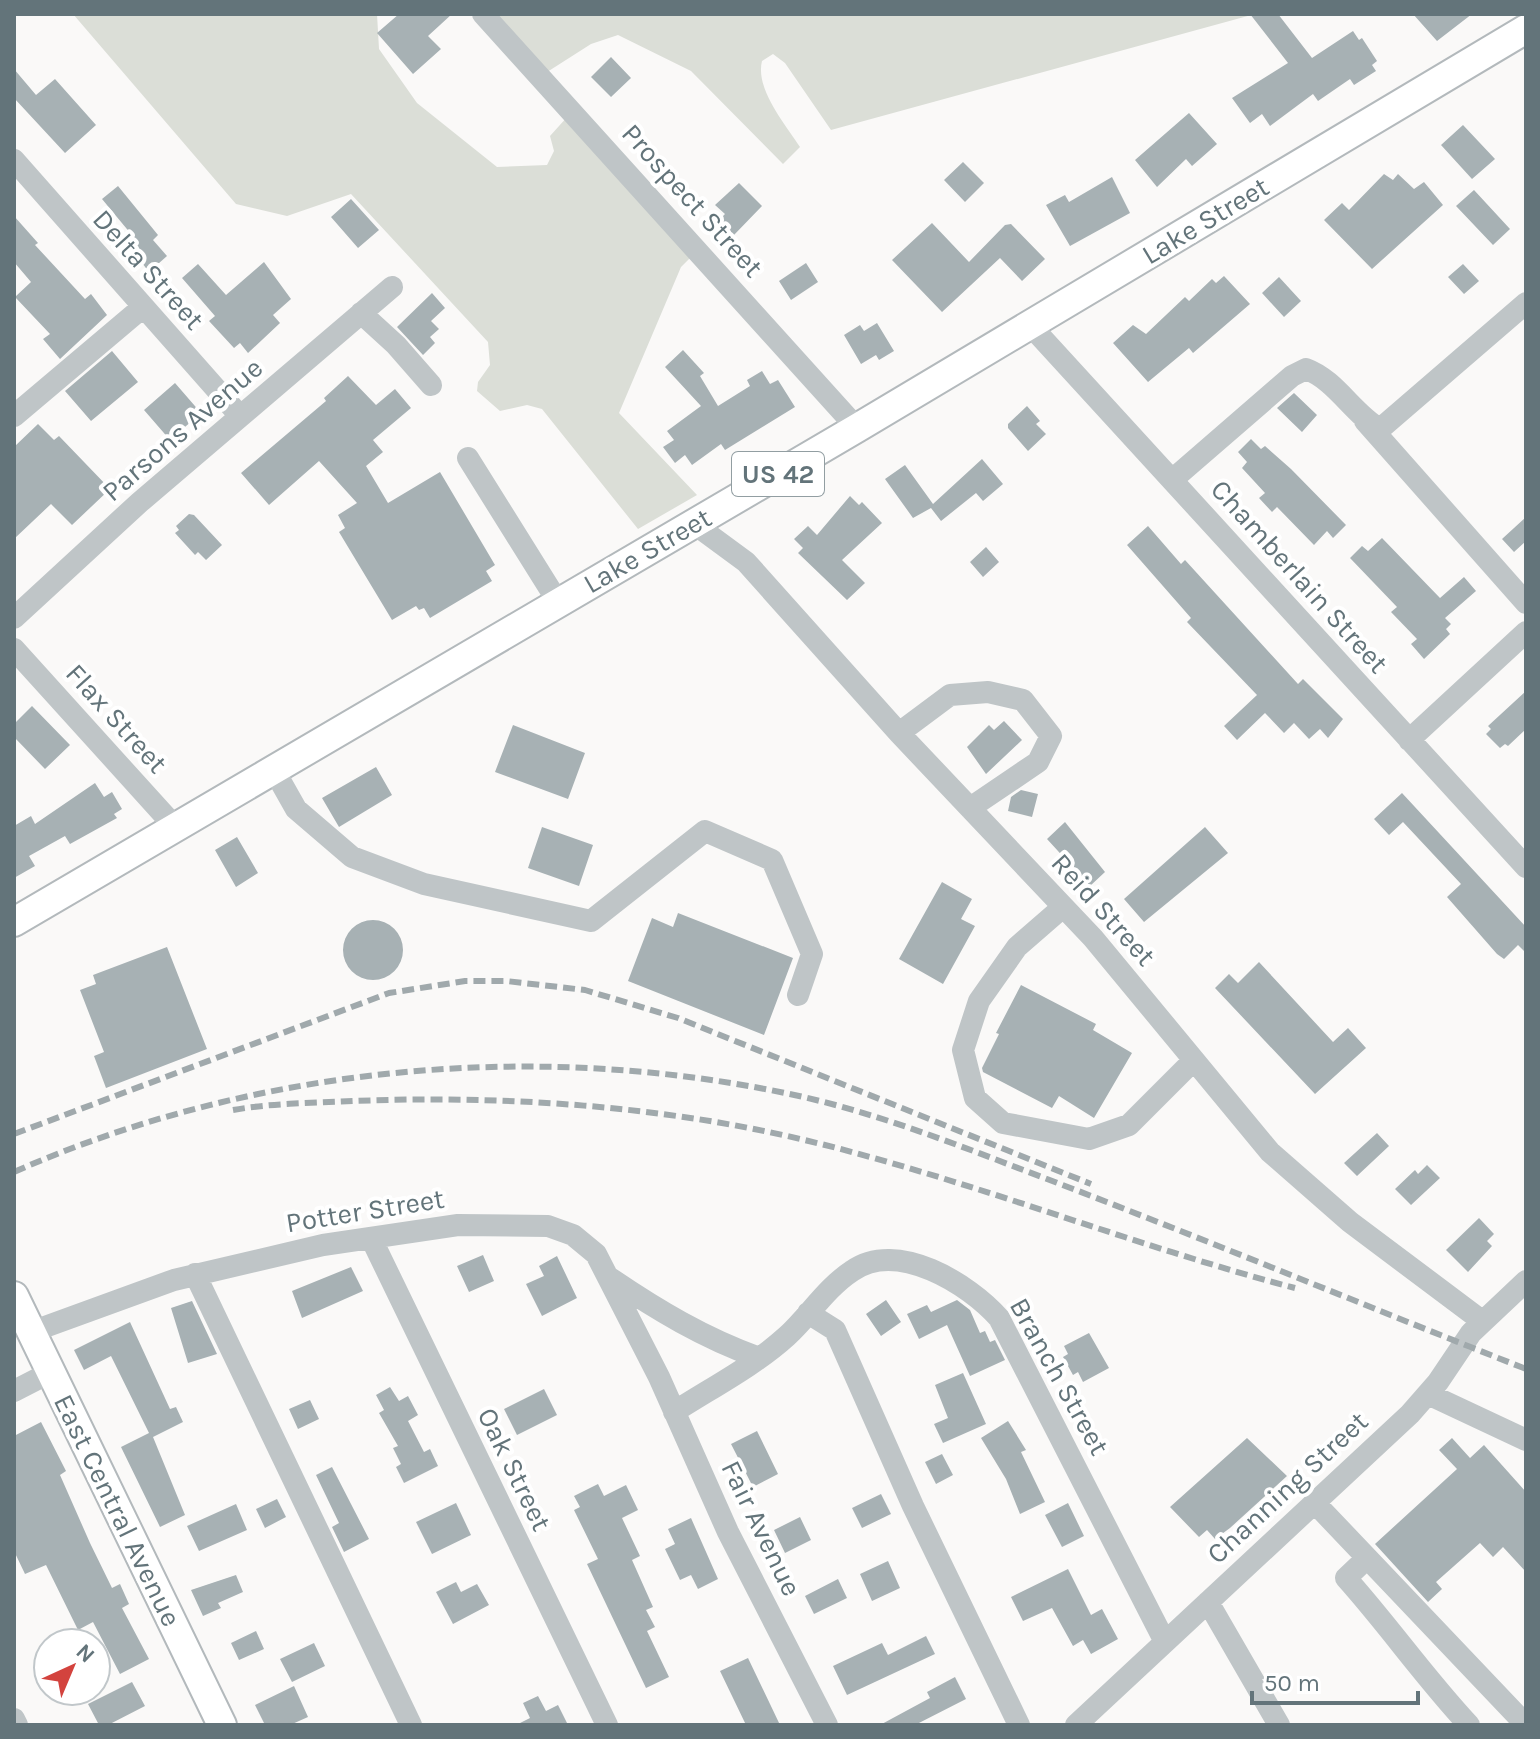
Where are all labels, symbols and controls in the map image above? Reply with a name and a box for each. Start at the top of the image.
street label: Prospect Street [615,117,770,284]
street label: Lake Street [1136,170,1275,271]
street label: Delta Street [86,202,211,336]
street label: Parsons Avenue [95,351,269,508]
road number: US 42 [732,452,824,496]
street label: Chamberlain Street [1204,473,1395,680]
street label: Lake Street [577,501,717,600]
street label: Flax Street [59,657,174,780]
street label: Reid Street [1045,846,1163,972]
street label: Potter Street [284,1182,447,1239]
street label: Branch Street [1003,1292,1116,1461]
street label: East Central Avenue [47,1389,188,1632]
street label: Oak Street [471,1402,558,1536]
street label: Channing Street [1200,1404,1375,1570]
street label: Fair Avenue [715,1455,809,1601]
north arrow [32,1627,112,1707]
text: N [70,1638,100,1668]
scale bar [1252,1655,1418,1705]
text: 50 m [1264,1669,1320,1697]

